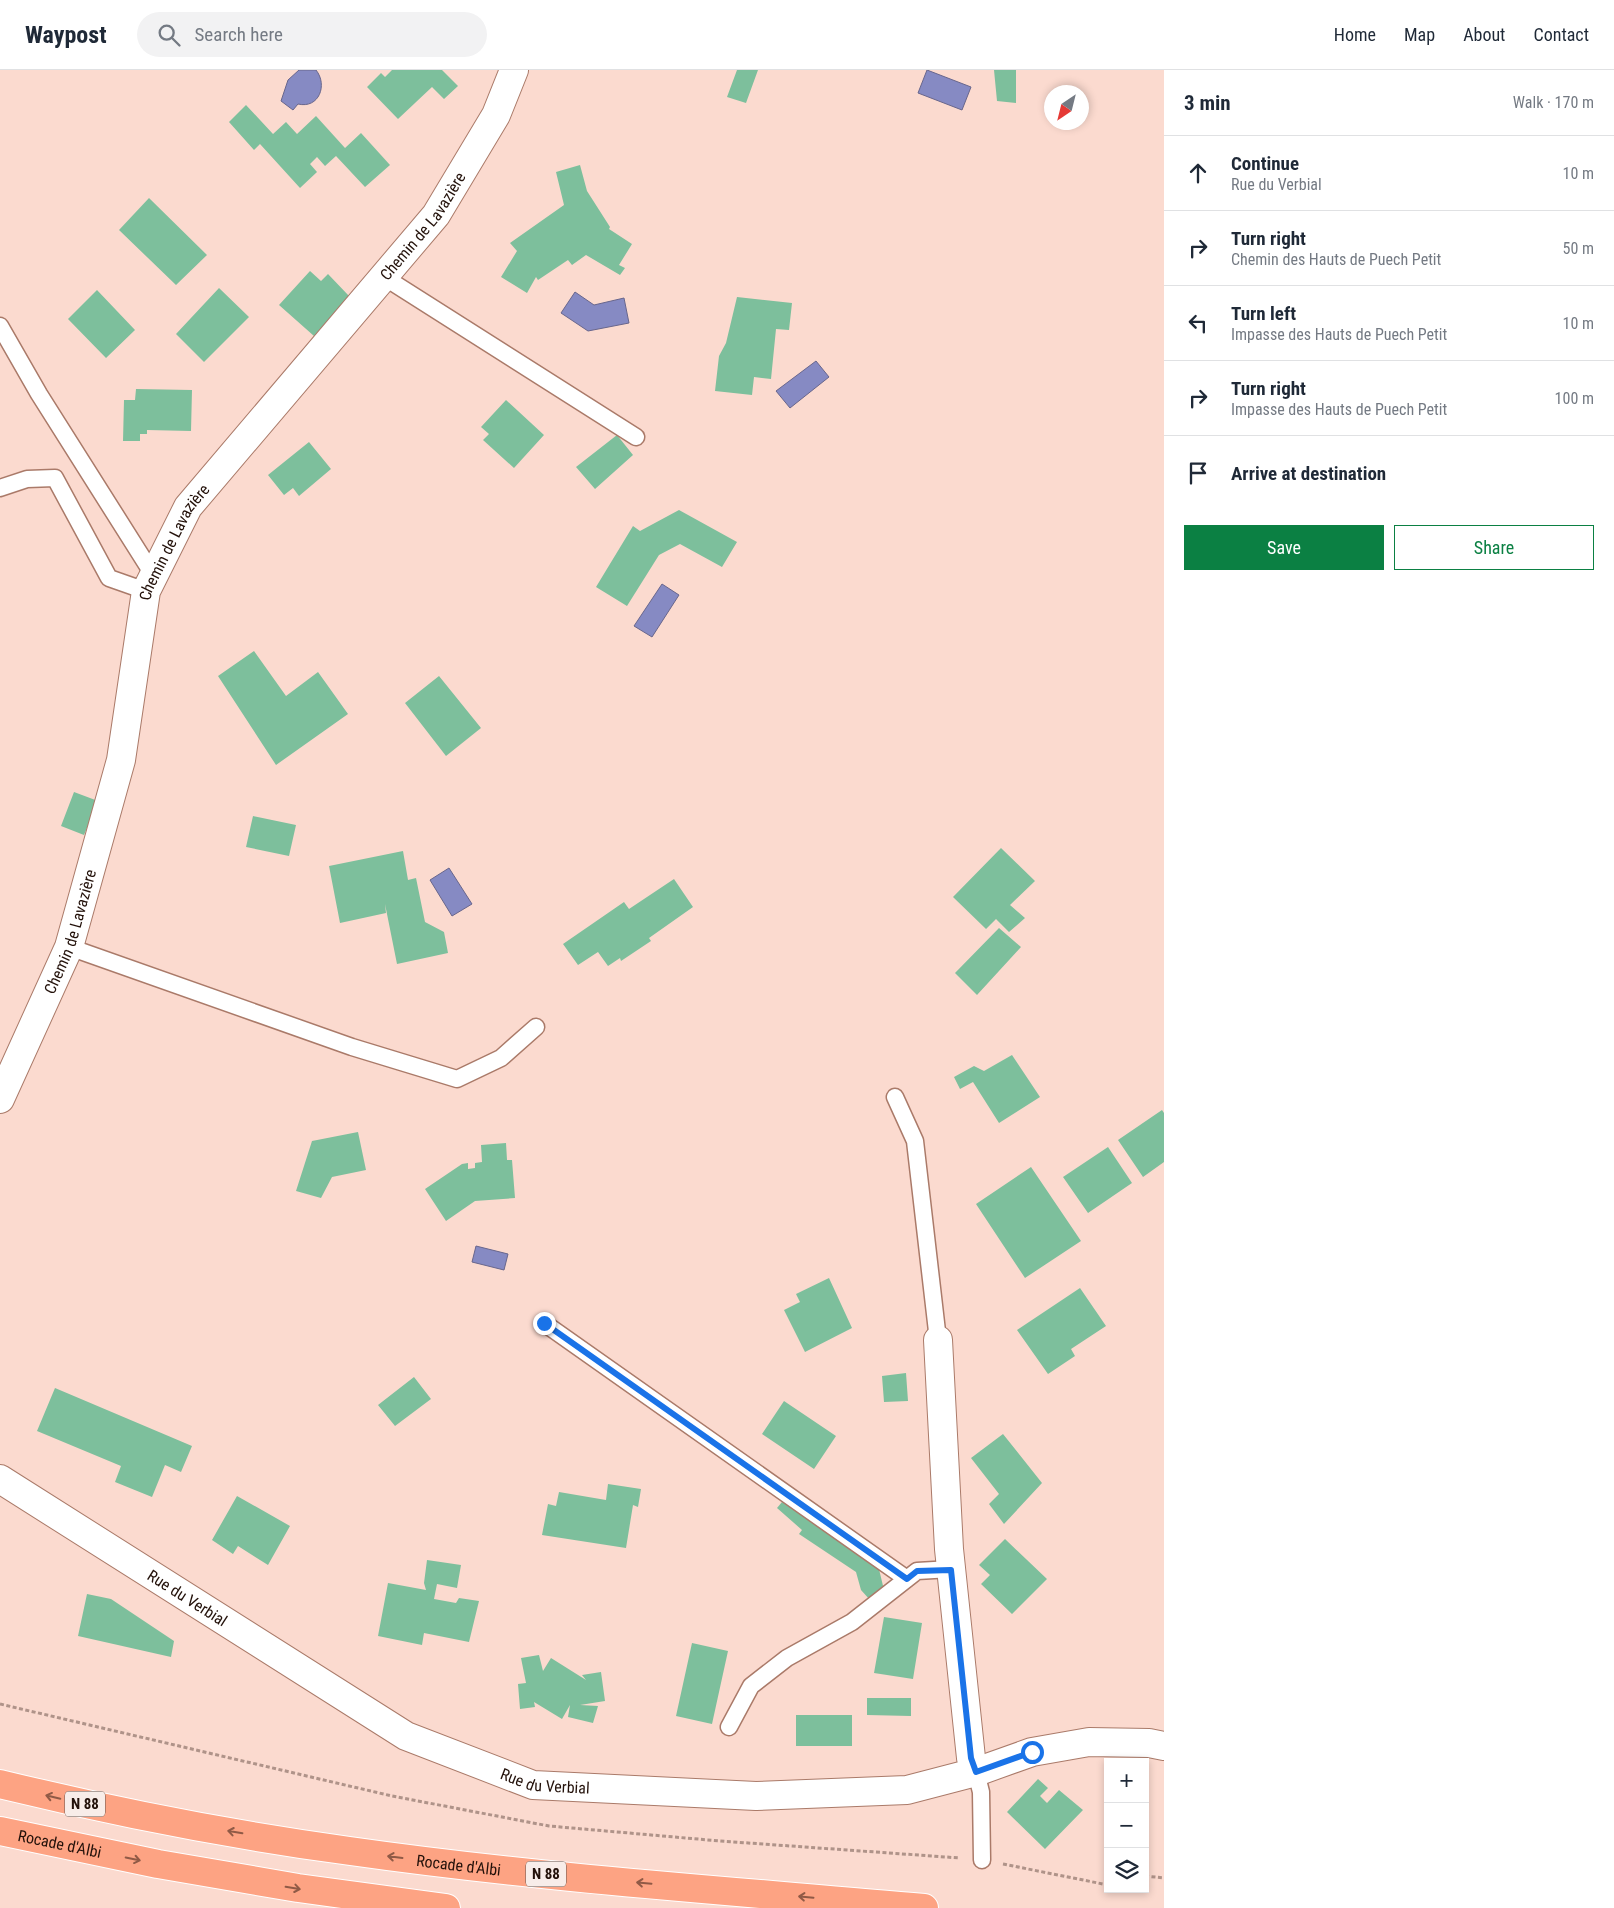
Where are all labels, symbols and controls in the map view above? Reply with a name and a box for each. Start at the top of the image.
search box [137,12,487,57]
text: Waypost [25,21,107,49]
icon: search [155,21,183,49]
text: Search here [195,23,283,46]
text: Home [1334,24,1376,45]
text: Map [1404,24,1435,45]
text: About [1463,24,1505,45]
text: Contact [1533,24,1589,45]
north arrow [1044,85,1089,130]
text: 3 min [1184,91,1231,115]
text: Walk · 170 m [1513,93,1594,112]
text: Continue [1231,152,1299,175]
icon: ahead [1184,159,1212,187]
text: 10 m [1562,164,1594,183]
street label: Chemin de Lavazière [376,169,469,284]
text: Rue du Verbial [1231,175,1322,194]
text: Turn right [1231,227,1306,250]
icon: right [1184,234,1212,262]
text: 50 m [1562,239,1594,258]
text: Chemin des Hauts de Puech Petit [1231,250,1441,269]
text: Turn left [1231,302,1296,325]
icon: left [1184,309,1212,337]
text: 10 m [1562,314,1594,333]
text: Impasse des Hauts de Puech Petit [1231,325,1447,344]
text: Turn right [1231,377,1306,400]
icon: right [1184,384,1212,412]
text: 100 m [1555,389,1594,408]
text: Impasse des Hauts de Puech Petit [1231,400,1447,419]
icon: arrive [1184,459,1212,487]
text: Arrive at destination [1231,462,1386,485]
street label: Chemin de Lavazière [136,480,213,602]
button: Save [1184,525,1384,570]
button: Share [1394,525,1594,570]
street label: Chemin de Lavazière [40,867,100,997]
route end [533,1312,556,1335]
street label: Rue du Verbial [144,1566,231,1630]
route start [1021,1741,1044,1764]
map controls [1104,1758,1149,1893]
button: + [1104,1758,1149,1803]
street label: Rue du Verbial [498,1764,590,1798]
one-way arrow [46,1792,62,1801]
road number: N 88 [65,1792,105,1816]
button: − [1104,1803,1149,1848]
street label: Rocade d'Albi [16,1826,103,1862]
one-way arrow [227,1827,243,1837]
button: layers [1104,1848,1149,1893]
street label: Rocade d'Albi [415,1851,502,1880]
one-way arrow [388,1852,404,1862]
one-way arrow [125,1855,141,1864]
road number: N 88 [526,1862,566,1886]
one-way arrow [636,1878,652,1888]
one-way arrow [285,1883,301,1893]
one-way arrow [798,1893,814,1902]

